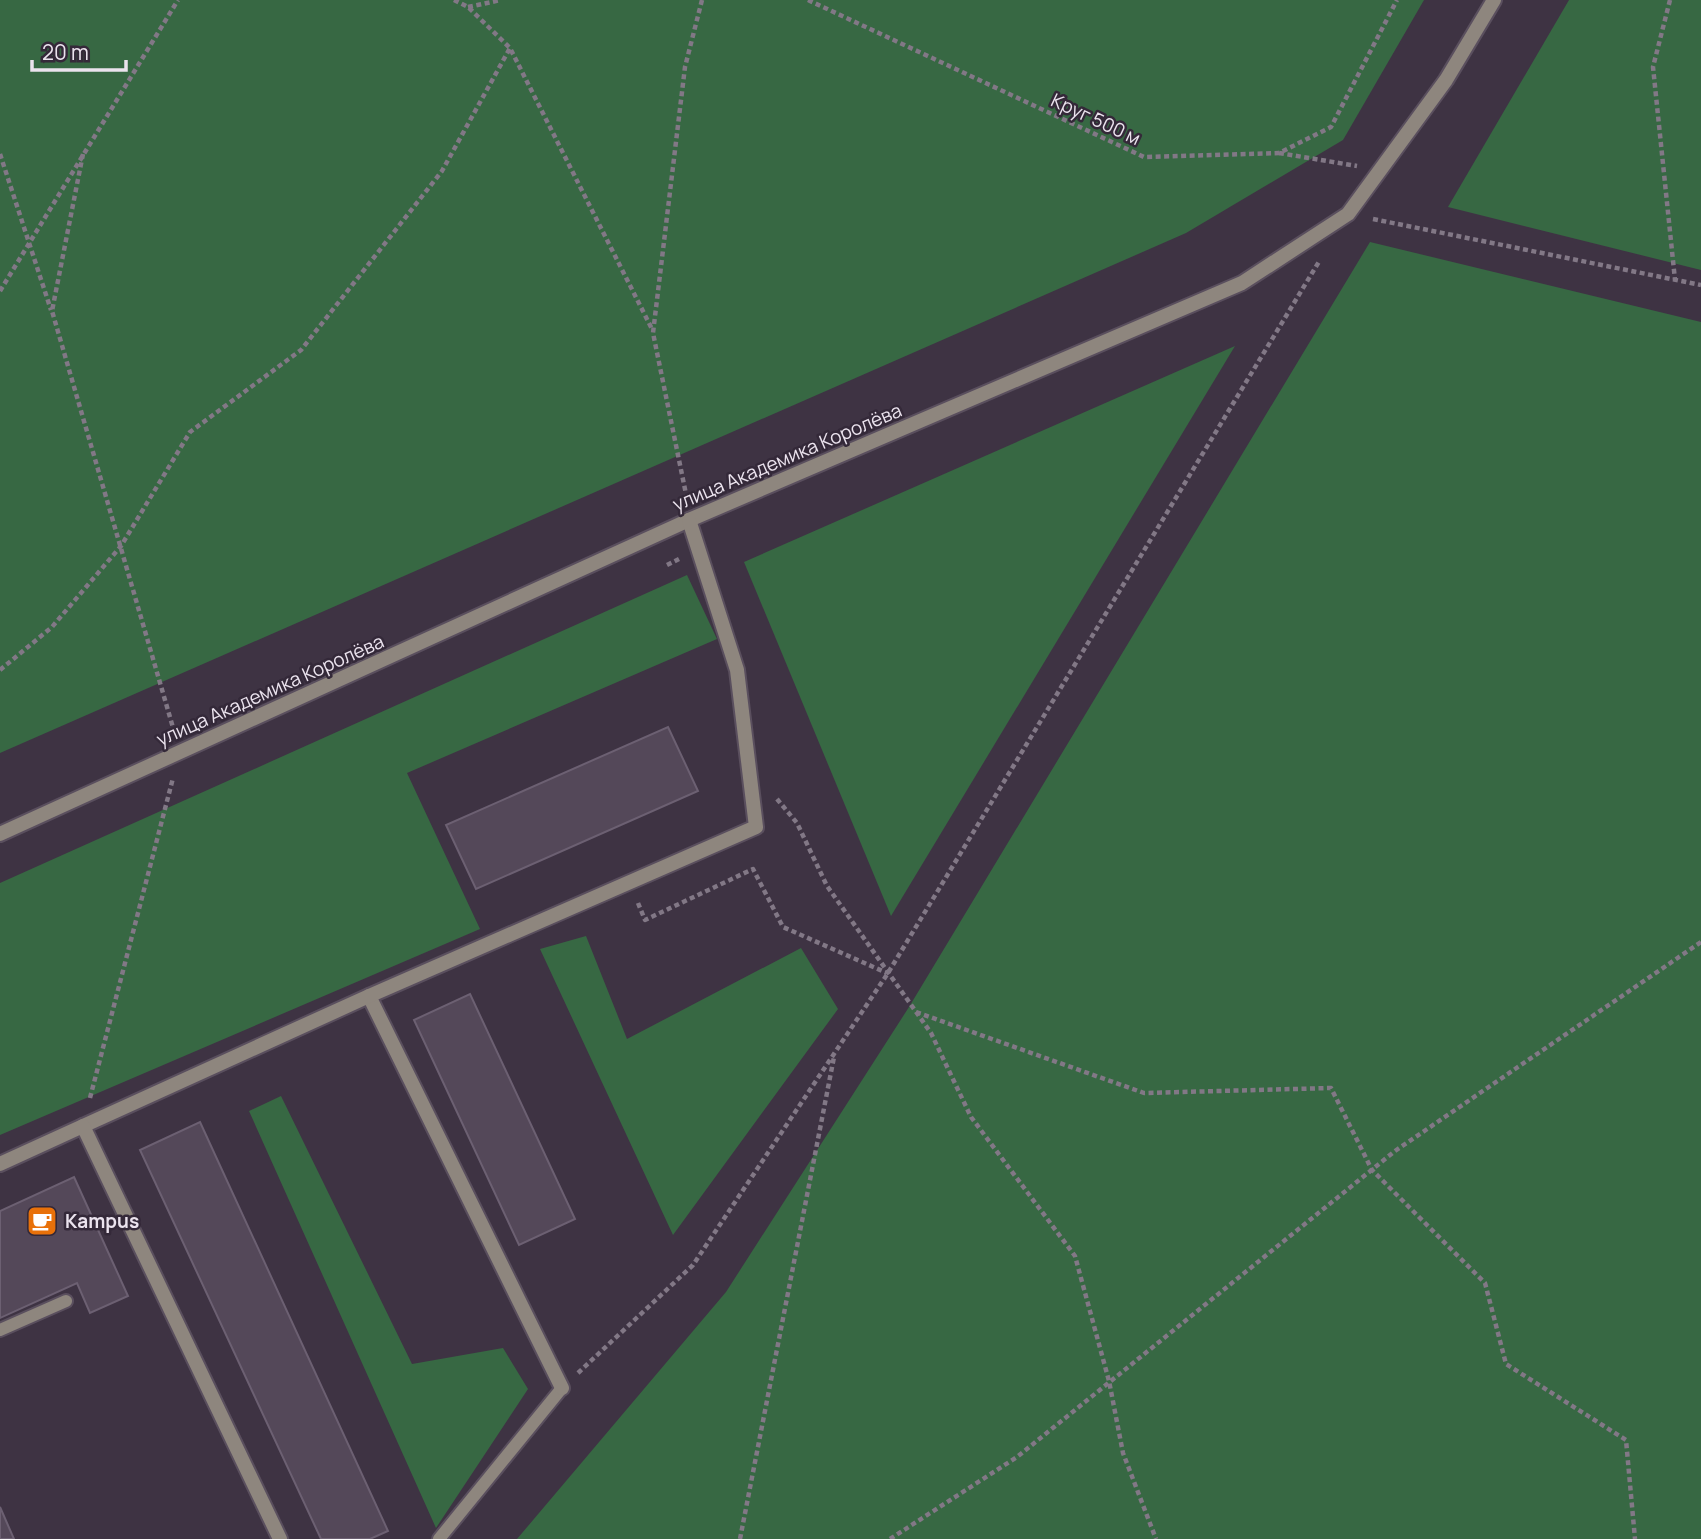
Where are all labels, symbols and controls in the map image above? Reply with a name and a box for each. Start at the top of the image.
scale bar [32,28,126,72]
text: 20 m [42,38,89,66]
street label: Круг 500 м [1047,87,1145,151]
street label: улица Академика Королёва [669,397,905,517]
street label: улица Академика Королёва [152,628,388,752]
cafe icon: Kampus [25,1204,59,1238]
place label: Kampus [65,1208,139,1234]

